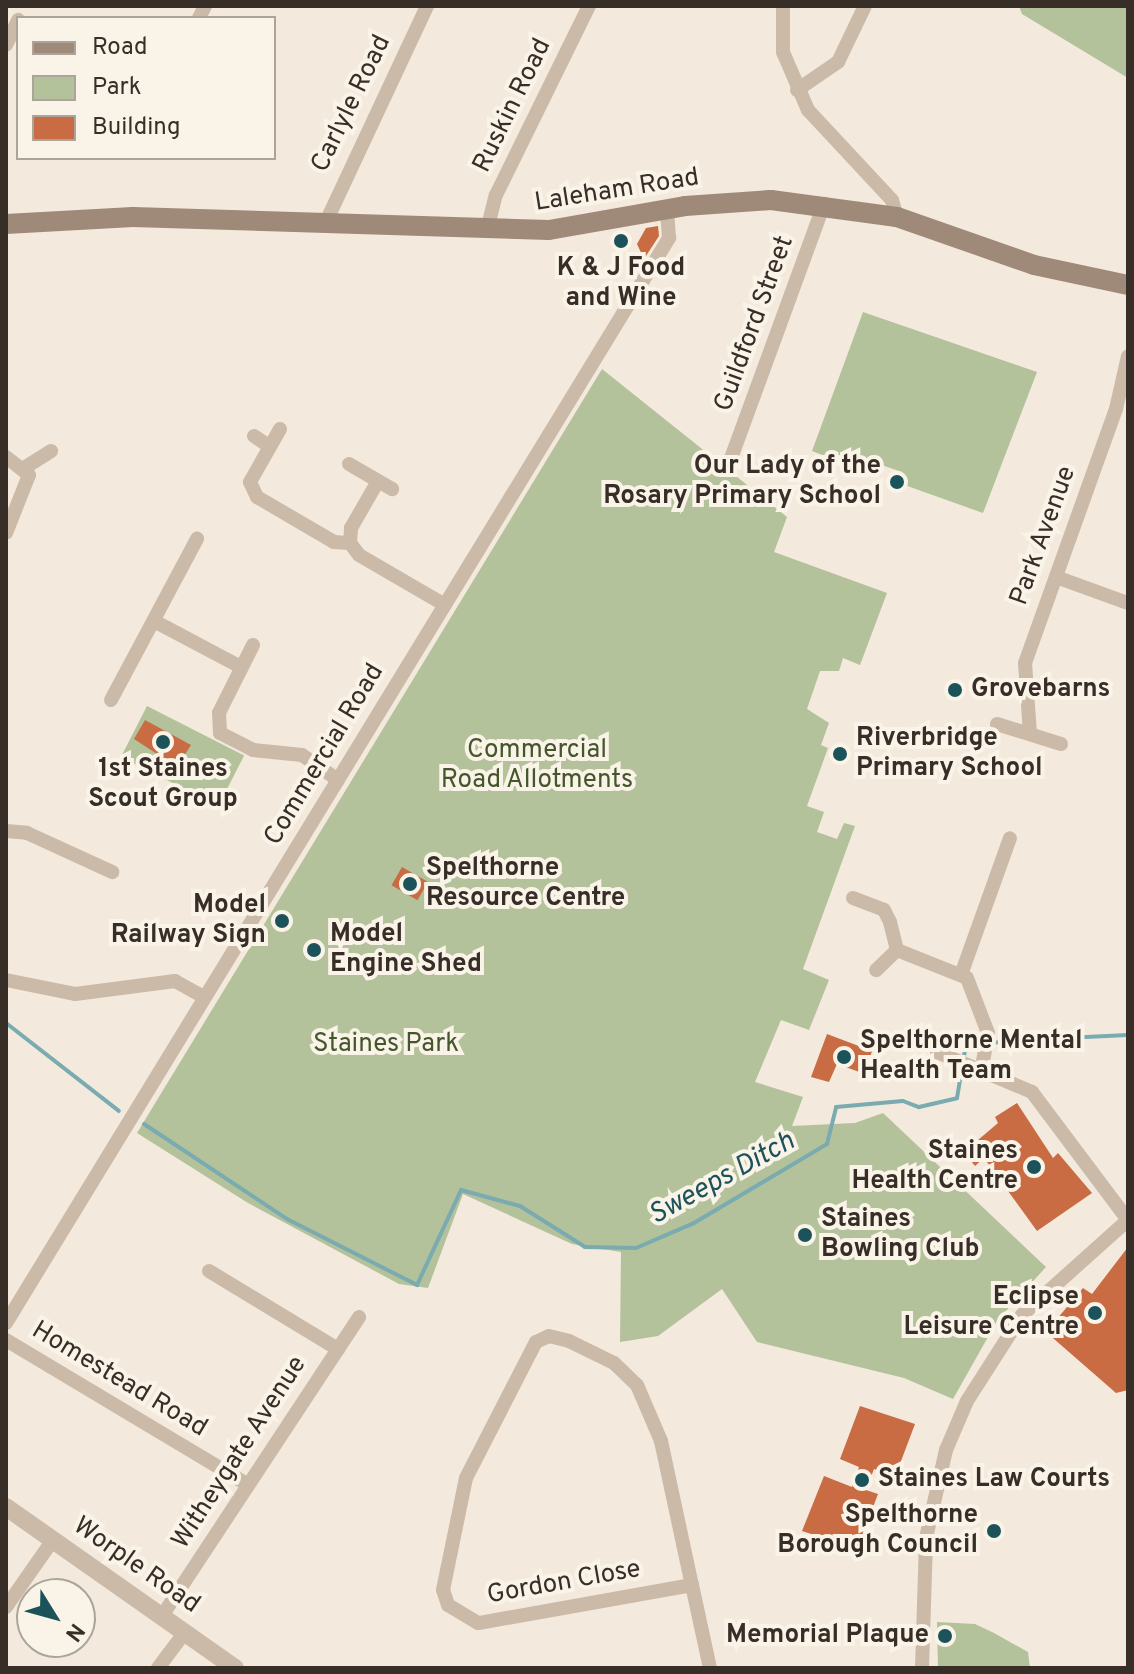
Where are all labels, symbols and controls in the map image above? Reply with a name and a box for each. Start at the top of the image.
legend [16,16,276,160]
street label: Carlyle Road [305,30,399,178]
text: Road [92,33,148,63]
street label: Ruskin Road [467,34,559,178]
text: Park [92,73,142,103]
text: Building [92,113,181,143]
street label: Laleham Road [533,163,701,219]
marker: K & J Food and Wine [612,232,630,250]
street label: Guildford Street [709,232,801,416]
place label: K & J Food and Wine [557,253,685,314]
place label: Our Lady of the Rosary Primary School [603,451,881,512]
street label: Park Avenue [1004,462,1084,610]
marker: Our Lady of the Rosary Primary School [888,473,906,491]
street label: Commercial Road [259,659,391,851]
place label: Grovebarns [971,674,1110,706]
marker: Grovebarns [946,681,964,699]
place label: Riverbridge Primary School [856,723,1043,784]
marker: 1st Staines Scout Group [154,733,172,751]
park label: Commercial Road Allotments [440,735,634,796]
marker: Riverbridge Primary School [831,745,849,763]
place label: 1st Staines Scout Group [88,754,238,816]
place label: Spelthorne Resource Centre [426,853,625,914]
marker: Spelthorne Resource Centre [401,875,419,893]
place label: Model Railway Sign [111,890,266,952]
marker: Model Railway Sign [273,912,291,930]
place label: Model Engine Shed [330,919,482,980]
marker: Model Engine Shed [305,941,323,959]
place label: Spelthorne Mental Health Team [860,1026,1083,1088]
park label: Staines Park [313,1029,459,1061]
marker: Spelthorne Mental Health Team [835,1048,853,1066]
water label: Sweeps Ditch [643,1125,801,1233]
place label: Staines Health Centre [851,1136,1018,1198]
marker: Staines Health Centre [1025,1158,1043,1176]
place label: Staines Bowling Club [821,1204,980,1266]
marker: Staines Bowling Club [796,1226,814,1244]
place label: Eclipse Leisure Centre [903,1282,1079,1344]
marker: Eclipse Leisure Centre [1086,1304,1104,1322]
street label: Homestead Road [26,1315,212,1445]
street label: Witheygate Avenue [166,1350,314,1556]
place label: Staines Law Courts [878,1464,1110,1496]
marker: Staines Law Courts [853,1471,871,1489]
place label: Spelthorne Borough Council [777,1500,978,1562]
street label: Worple Road [67,1511,205,1621]
marker: Spelthorne Borough Council [985,1522,1003,1540]
street label: Gordon Close [485,1554,643,1612]
north arrow [16,1578,96,1658]
text: N [58,1617,90,1646]
place label: Memorial Plaque [726,1620,929,1652]
marker: Memorial Plaque [936,1627,954,1645]

